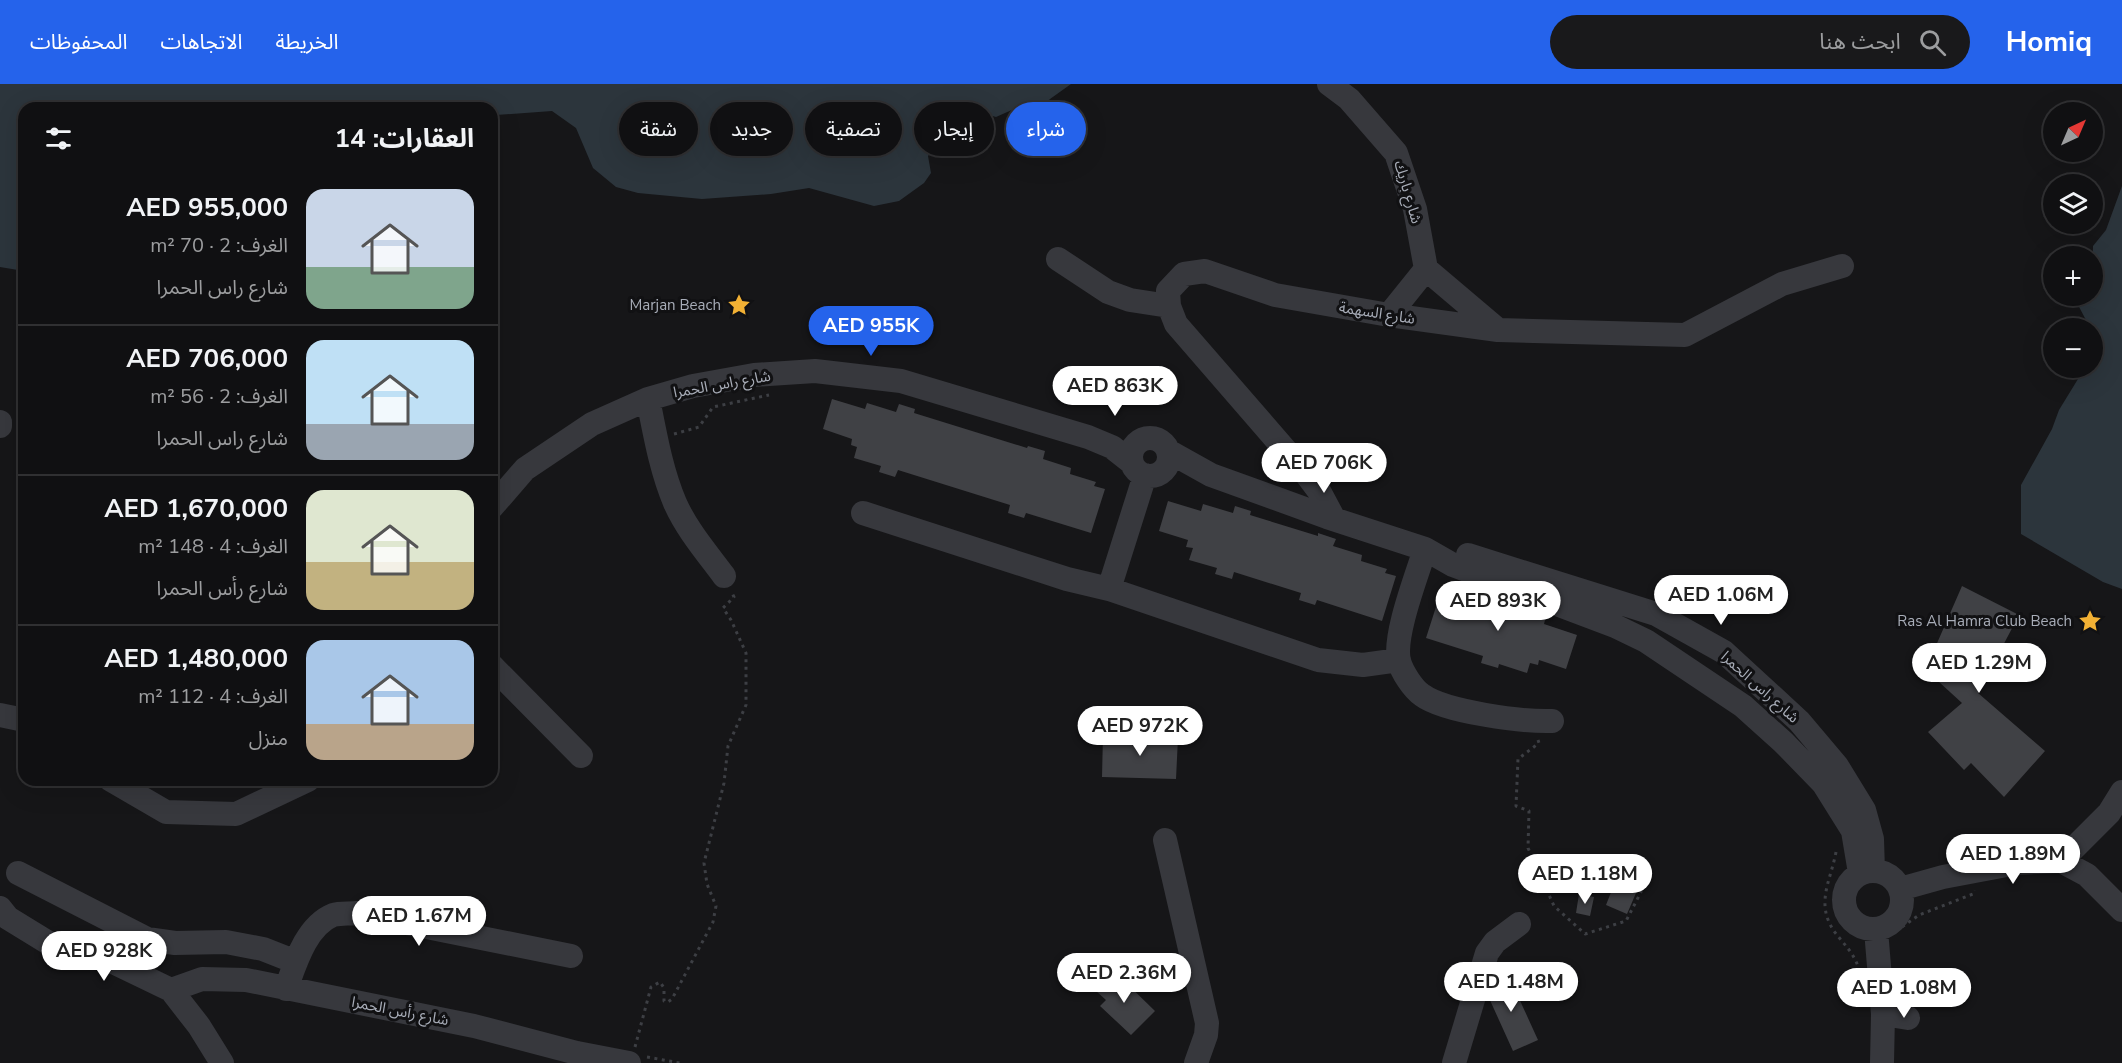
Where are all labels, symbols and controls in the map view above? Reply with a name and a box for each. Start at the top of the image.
search box [1550,15,1970,69]
text: Homiq [2006,23,2092,61]
icon: search [1916,26,1949,59]
text: ابحث هنا [1819,27,1901,57]
text: المحفوظات [30,28,127,56]
text: الاتجاهات [160,28,242,56]
text: الخريطة [275,28,338,56]
chip: شقة [619,102,698,156]
chip: جديد [710,102,793,156]
chip: تصفية [805,102,902,156]
chip: إيجار [914,102,994,156]
chip: شراء [1006,102,1086,156]
north arrow [2043,102,2103,162]
map controls [2043,102,2103,378]
text: العقارات: 14 [334,121,474,156]
icon: filters [42,122,75,155]
street label: شارع باريك [1388,158,1427,227]
button: layers [2043,174,2103,234]
text: AED 955,000 [126,190,288,225]
icon: home [354,213,426,285]
text: الغرف: 2 · 70 m² [150,232,288,259]
button: + [2043,246,2103,306]
text: شارع راس الحمرا [157,274,288,301]
place icon: Marjan Beach [726,292,752,318]
place label: Marjan Beach [629,295,721,315]
street label: شارع السهمة [1337,297,1417,331]
pin: AED 955K [809,306,933,357]
text: AED 955K [823,312,919,339]
button: − [2043,318,2103,378]
text: AED 706,000 [126,341,288,376]
icon: home [354,364,426,436]
street label: شارع راس الحمرا [672,366,773,404]
pin: AED 863K [1053,366,1177,417]
text: AED 863K [1067,372,1163,399]
text: الغرف: 2 · 56 m² [150,383,288,410]
text: شارع راس الحمرا [157,425,288,452]
pin: AED 706K [1262,443,1386,494]
text: AED 706K [1276,449,1372,476]
text: AED 1,670,000 [104,491,288,526]
icon: home [354,514,426,586]
text: الغرف: 4 · 148 m² [138,533,288,560]
text: شارع رأس الحمرا [157,575,288,602]
pin: AED 1.06M [1652,575,1790,626]
pin: AED 893K [1436,581,1560,632]
text: AED 1.06M [1668,581,1774,608]
text: AED 893K [1450,587,1546,614]
place icon: Ras Al Hamra Club Beach [2077,608,2103,634]
place label: Ras Al Hamra Club Beach [1897,611,2072,631]
text: AED 1,480,000 [104,641,288,676]
pin: AED 1.29M [1910,643,2048,694]
street label: شارع راس الحمرا [1715,647,1804,729]
text: AED 1.29M [1926,649,2032,676]
icon: home [354,664,426,736]
text: الغرف: 4 · 112 m² [138,683,288,710]
pin: AED 972K [1078,706,1202,757]
text: AED 972K [1092,712,1188,739]
text: منزل [249,725,288,752]
pin: AED 1.89M [1944,834,2082,885]
text: AED 1.89M [1960,840,2066,867]
pin: AED 1.18M [1516,854,1654,905]
text: AED 1.18M [1532,860,1638,887]
pin: AED 1.67M [350,896,488,947]
text: AED 1.67M [366,902,472,929]
pin: AED 928K [42,931,166,982]
text: AED 928K [56,937,152,964]
pin: AED 2.36M [1055,953,1193,1004]
text: AED 2.36M [1071,959,1177,986]
pin: AED 1.48M [1442,962,1580,1013]
text: AED 1.48M [1458,968,1564,995]
pin: AED 1.08M [1835,968,1973,1019]
text: AED 1.08M [1851,974,1957,1001]
street label: شارع رأس الحمرا [349,992,451,1032]

